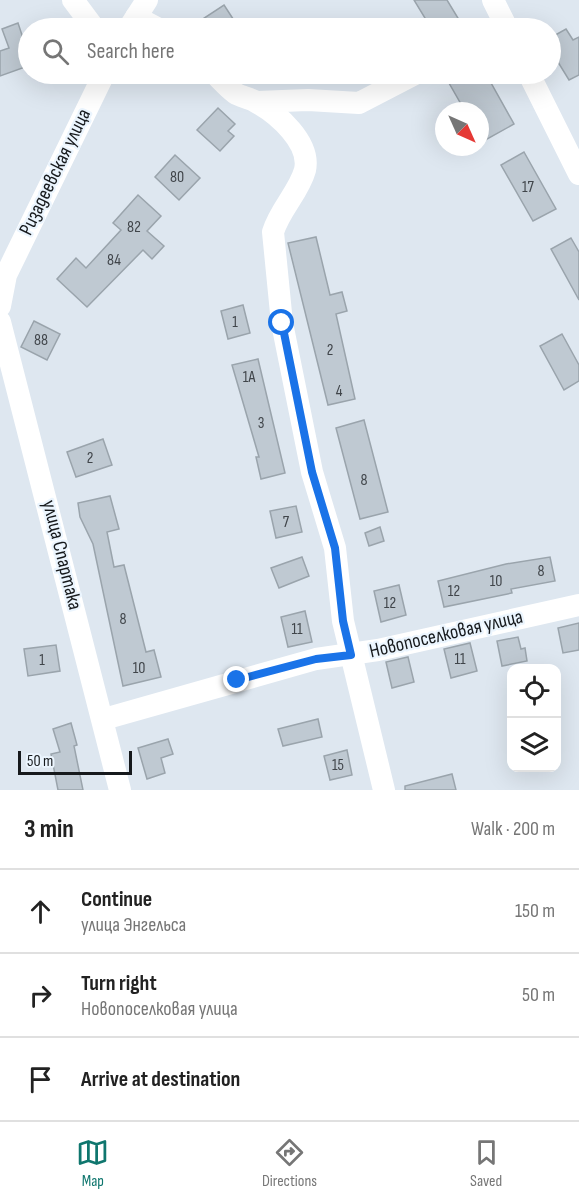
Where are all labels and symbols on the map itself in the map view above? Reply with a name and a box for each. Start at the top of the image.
north arrow [435,102,489,156]
street label: Ризадеевская улица [14,105,96,239]
house number: 80 [170,168,184,187]
house number: 17 [522,178,535,197]
house number: 82 [127,218,141,237]
house number: 84 [107,251,121,270]
route start [268,309,294,335]
house number: 1 [232,313,238,332]
house number: 88 [34,331,48,350]
house number: 2 [327,341,333,360]
house number: 1А [243,368,255,387]
house number: 4 [336,382,343,401]
house number: 3 [258,414,264,433]
house number: 2 [87,449,93,468]
house number: 8 [360,471,368,490]
street label: улица Спартака [37,498,87,612]
house number: 7 [283,513,290,532]
house number: 8 [537,562,545,581]
house number: 10 [490,572,502,591]
house number: 12 [448,582,460,601]
house number: 12 [384,594,396,613]
street label: Новопоселковая улица [367,605,525,663]
house number: 8 [119,610,127,629]
house number: 11 [291,620,303,639]
house number: 11 [454,650,466,669]
house number: 1 [39,651,45,670]
house number: 10 [133,659,145,678]
route end [223,666,249,692]
scale bar [18,748,132,776]
house number: 15 [332,756,344,775]

